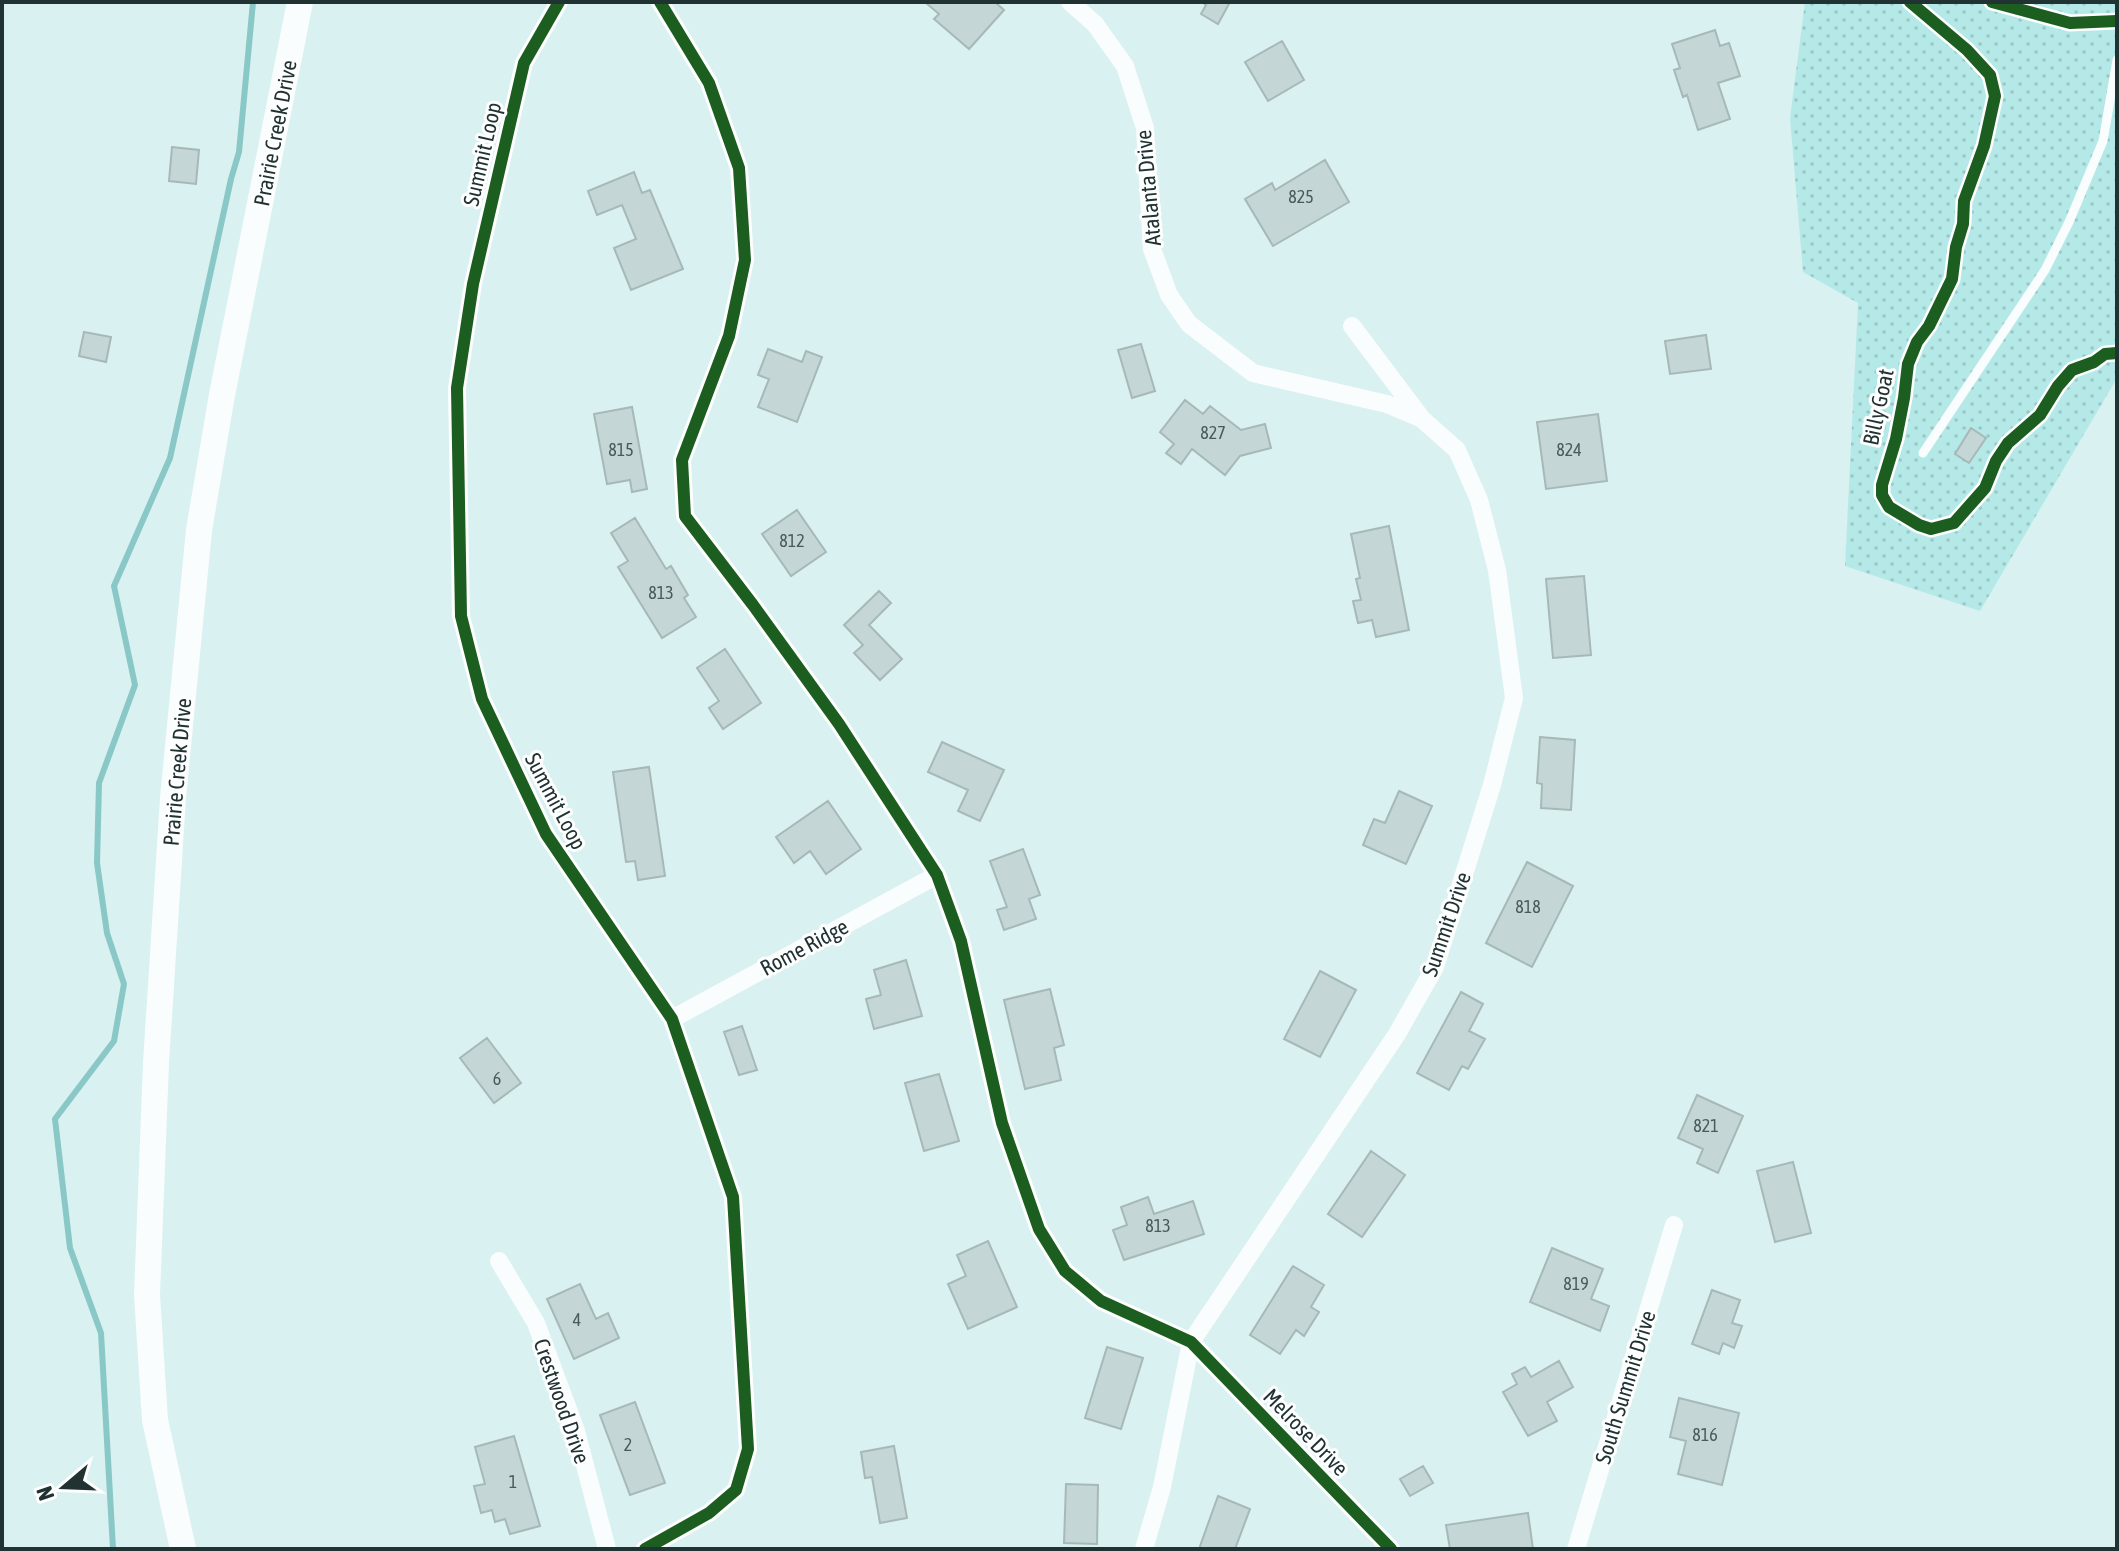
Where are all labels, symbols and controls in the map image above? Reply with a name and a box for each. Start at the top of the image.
street label: Prairie Creek Drive [248,58,302,208]
street label: Summit Loop [457,100,507,208]
street label: Atalanta Drive [1130,129,1166,247]
house number: 825 [1288,186,1314,207]
street label: Billy Goat [1857,366,1899,448]
house number: 827 [1200,422,1226,443]
house number: 815 [608,439,634,460]
house number: 824 [1556,439,1582,460]
house number: 812 [779,530,805,551]
house number: 813 [648,582,674,603]
street label: Prairie Creek Drive [158,697,196,847]
street label: Summit Loop [520,748,592,854]
street label: Summit Drive [1416,868,1476,980]
house number: 818 [1515,896,1541,917]
street label: Rome Ridge [756,913,852,981]
house number: 6 [493,1068,501,1089]
house number: 821 [1693,1115,1719,1136]
house number: 813 [1145,1215,1171,1236]
house number: 819 [1563,1273,1589,1294]
street label: South Summit Drive [1589,1307,1661,1467]
house number: 4 [573,1309,581,1330]
street label: Crestwood Drive [529,1335,595,1467]
street label: Melrose Drive [1258,1383,1354,1481]
house number: 816 [1692,1424,1718,1445]
house number: 2 [624,1434,632,1455]
north arrow [24,1447,104,1527]
house number: 1 [509,1471,517,1492]
text: N [31,1483,59,1504]

